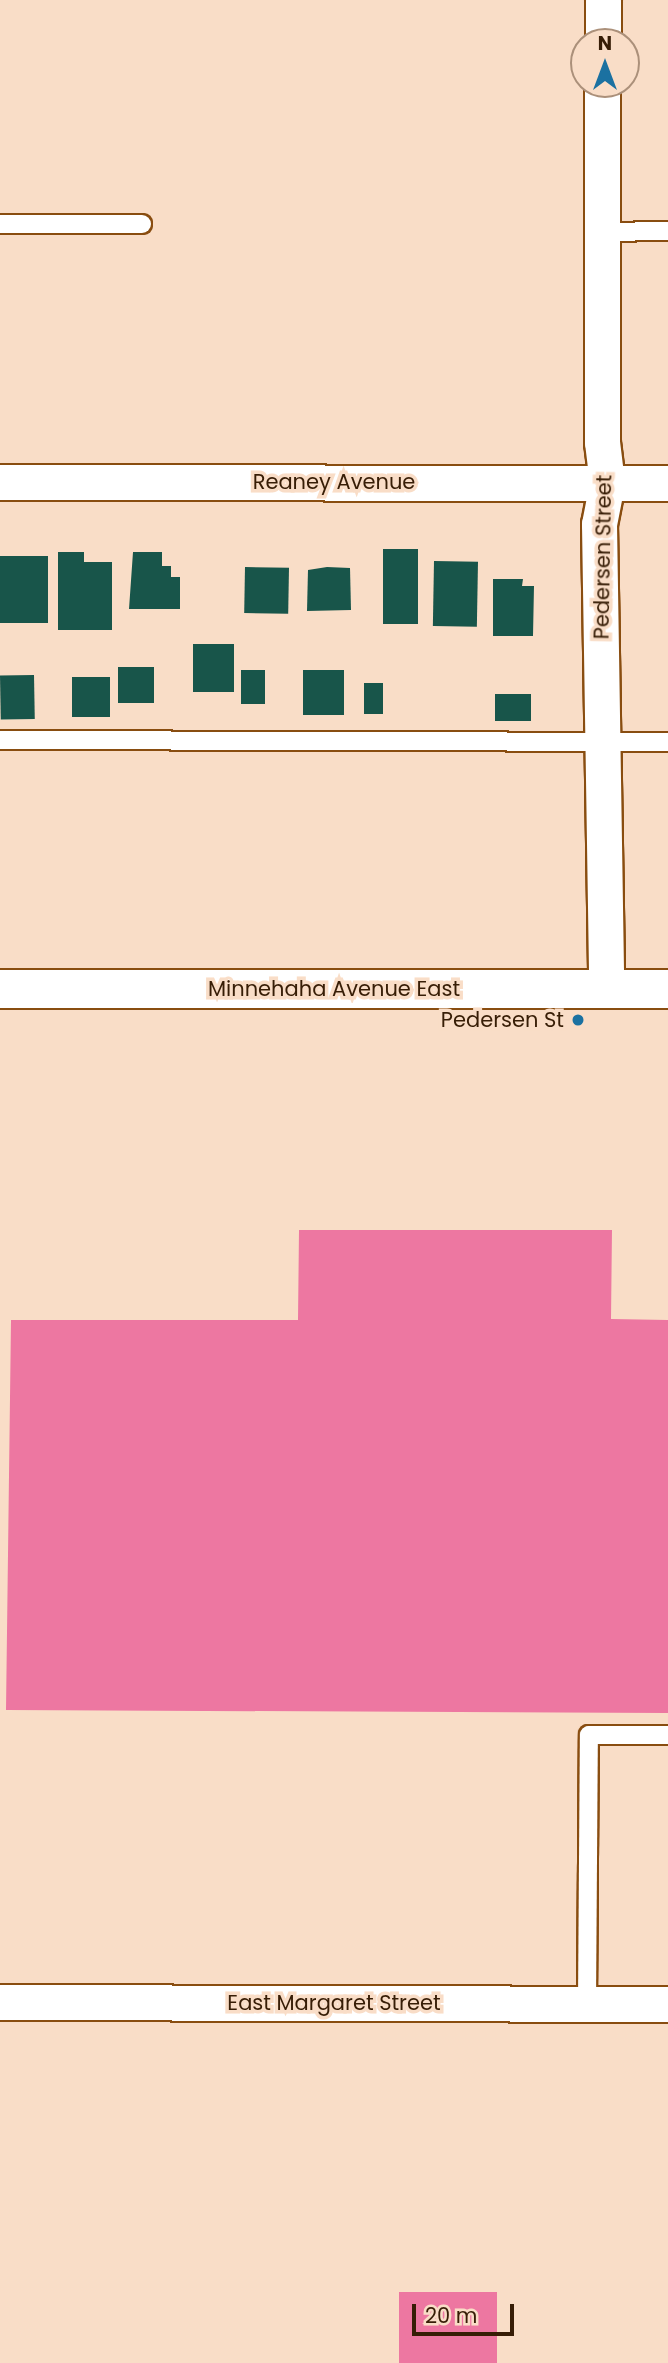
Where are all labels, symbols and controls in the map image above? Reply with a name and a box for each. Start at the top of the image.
north arrow [570,28,640,98]
text: N [598,30,612,57]
street label: Reaney Avenue [253,469,415,495]
street label: Pedersen Street [589,474,617,640]
street label: Minnehaha Avenue East [208,976,460,1002]
place label: Pedersen St [441,1007,564,1033]
marker: Pedersen St [570,1012,586,1028]
street label: East Margaret Street [227,1990,441,2016]
scale bar [416,2290,518,2334]
text: 20 m [425,2301,478,2330]

